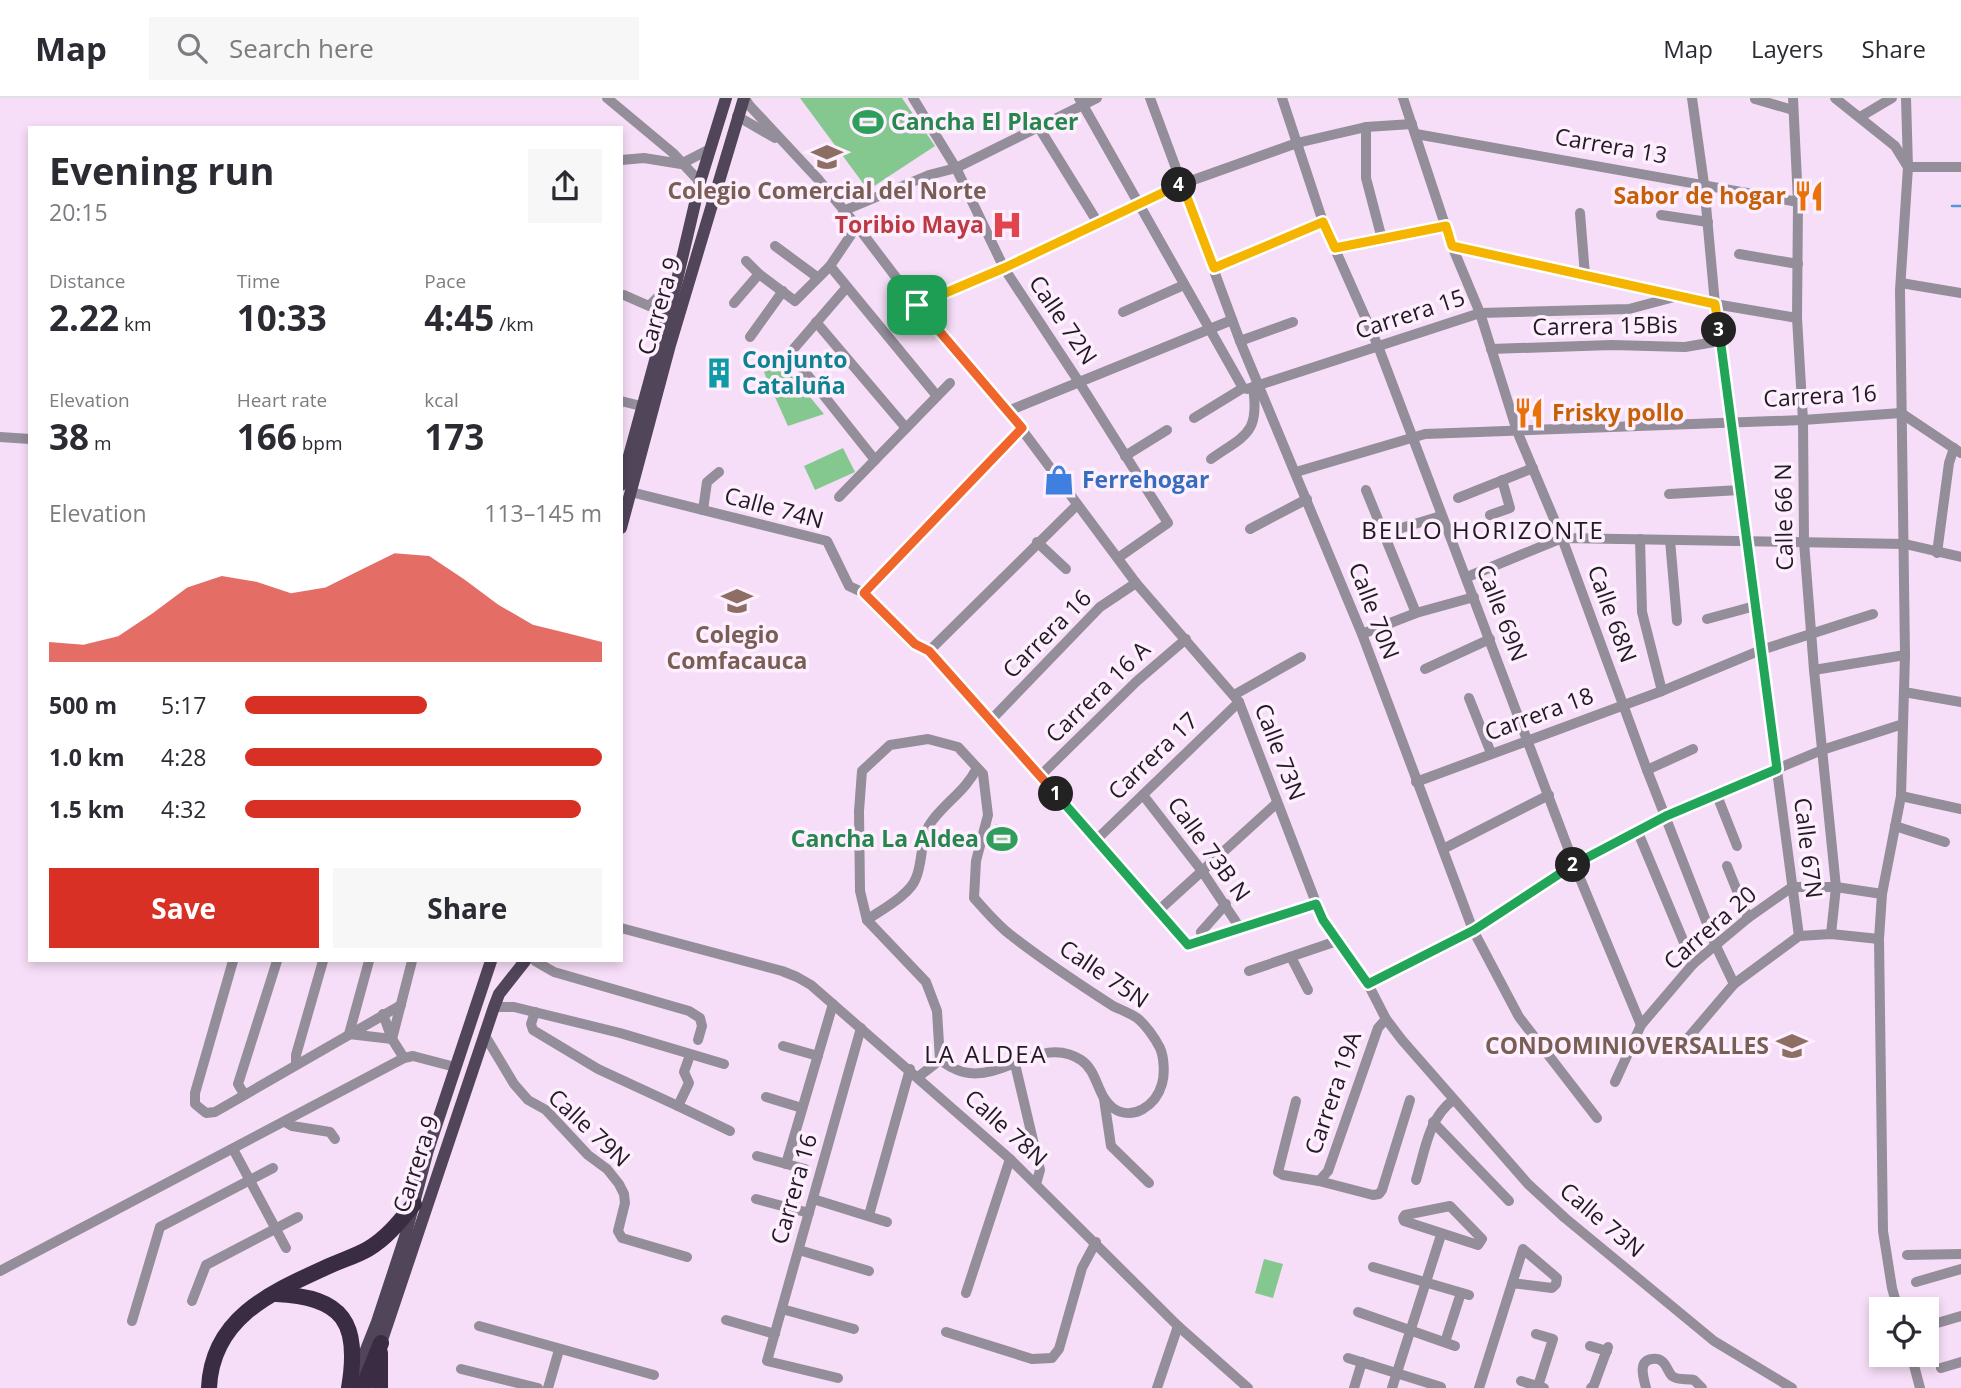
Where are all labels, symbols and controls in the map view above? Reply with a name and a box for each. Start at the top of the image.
search box [149,17,639,80]
text: Map [35,26,107,71]
icon: search [173,29,211,67]
text: Search here [229,30,374,66]
text: Map [1663,32,1713,65]
text: Layers [1751,32,1824,65]
text: Share [1862,32,1926,65]
sports icon: Cancha El Placer [851,105,885,139]
place label: Cancha El Placer [891,105,1079,137]
street label: Carrera 13 [1553,119,1670,171]
school or university icon: Colegio Comercial del Norte [810,140,844,174]
text: Evening run [49,144,274,196]
button: share [528,149,602,223]
pin: 4 [1162,168,1196,202]
text: 4 [1173,171,1184,197]
place label: Colegio Comercial del Norte [667,174,987,206]
place label: Sabor de hogar [1613,179,1786,211]
restaurant icon: Sabor de hogar [1792,179,1826,213]
text: 20:15 [49,196,108,228]
place label: Toribio Maya [835,208,984,240]
hospital icon: Toribio Maya [990,208,1024,242]
street label: Carrera 9 [629,253,687,358]
text: Distance [49,268,125,294]
text: Time [237,268,280,294]
text: Pace [424,268,466,294]
street label: Calle 72N [1022,268,1105,370]
pin [887,275,947,335]
street label: Carrera 15 [1351,280,1469,346]
icon: arrive [898,286,936,324]
text: 2.22 [49,294,119,341]
text: 10:33 [237,294,327,341]
text: 4:45 [424,294,494,341]
street label: Carrera 15Bis [1532,308,1678,342]
text: km [119,311,152,337]
text: /km [494,311,534,337]
pin: 3 [1702,313,1736,348]
text: 3 [1713,316,1724,342]
place label: Conjunto Cataluña [742,343,848,401]
building icon: Conjunto Cataluña [702,356,736,390]
street label: Carrera 16 [1762,376,1877,414]
text: Elevation [49,387,130,413]
text: Heart rate [237,387,327,413]
text: kcal [424,387,459,413]
restaurant icon: Frisky pollo [1512,396,1546,430]
place label: Frisky pollo [1552,396,1684,428]
text: 38 [49,413,89,460]
text: 166 [237,413,297,460]
text: 173 [424,413,484,460]
text: m [89,430,112,456]
text: bpm [297,430,342,456]
shop icon: Ferrehogar [1042,463,1076,497]
place label: Ferrehogar [1082,463,1209,495]
street label: Calle 66 N [1766,463,1800,571]
street label: Calle 74N [721,478,827,536]
text: Elevation [49,497,147,529]
text: 113–145 m [484,497,602,529]
district label: BELLO HORIZONTE [1361,513,1605,546]
street label: Calle 70N [1342,558,1408,664]
street label: Calle 69N [1470,560,1536,666]
street label: Calle 68N [1581,561,1645,667]
street label: Carrera 16 [995,582,1098,685]
school or university icon: Colegio Comfacauca [720,584,754,618]
place label: Colegio Comfacauca [667,618,807,676]
street label: Carrera 16 A [1038,633,1157,749]
street label: Carrera 18 [1480,679,1597,747]
text: 500 m [49,689,117,721]
text: 5:17 [161,689,207,721]
street label: Calle 73N [1248,699,1314,805]
street label: Carrera 17 [1100,704,1204,806]
text: 1.0 km [49,741,125,773]
text: 4:28 [161,741,207,773]
pin: 1 [1038,776,1074,812]
text: 1 [1050,780,1061,806]
street label: Calle 73B N [1161,790,1259,907]
text: 1.5 km [49,793,125,825]
text: 4:32 [161,793,207,825]
street label: Calle 67N [1787,796,1831,900]
place label: Cancha La Aldea [791,822,979,854]
sports icon: Cancha La Aldea [985,822,1019,856]
pin: 2 [1556,848,1590,882]
text: 2 [1567,851,1578,877]
button: Save [49,868,319,948]
button: Share [333,868,602,948]
street label: Carrera 20 [1656,878,1763,977]
street label: Calle 75N [1054,932,1156,1015]
street label: Carrera 19A [1296,1027,1368,1158]
place label: CONDOMINIOVERSALLES [1485,1029,1769,1061]
school or university icon: CONDOMINIOVERSALLES [1775,1029,1809,1063]
district label: LA ALDEA [924,1037,1048,1070]
street label: Calle 79N [542,1081,638,1174]
street label: Calle 78N [958,1081,1055,1173]
street label: Carrera 9 [384,1111,446,1216]
street label: Carrera 16 [762,1130,824,1248]
street label: Calle 73N [1554,1174,1652,1264]
map controls [1869,1297,1939,1367]
button: locate [1869,1297,1939,1367]

